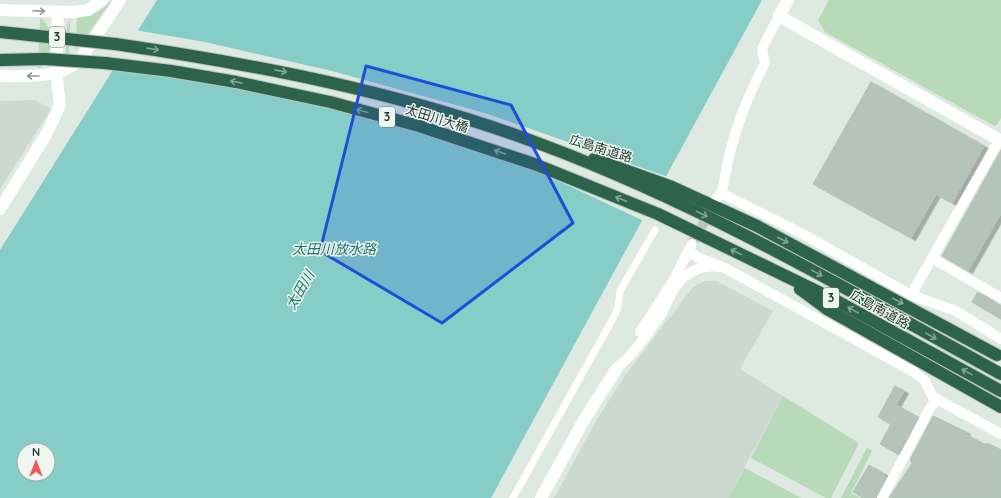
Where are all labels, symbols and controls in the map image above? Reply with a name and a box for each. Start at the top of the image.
one-way arrow [32,7,45,15]
road number: 3 [49,27,65,47]
one-way arrow [146,45,159,53]
one-way arrow [275,68,288,76]
one-way arrow [27,72,40,80]
one-way arrow [230,78,243,86]
street label: 太田川大橋 [404,101,470,135]
one-way arrow [356,107,369,114]
road number: 3 [379,107,395,127]
street label: 広島南道路 [568,131,634,165]
one-way arrow [495,148,507,156]
one-way arrow [616,195,628,203]
one-way arrow [695,211,707,218]
one-way arrow [777,236,789,244]
water label: 太田川放水路 [292,240,377,258]
one-way arrow [730,248,742,255]
water label: 太田川 [282,266,319,313]
one-way arrow [811,270,823,278]
street label: 広島南道路 [848,286,912,332]
road number: 3 [823,288,839,308]
one-way arrow [892,298,904,305]
one-way arrow [847,305,859,313]
one-way arrow [925,332,937,340]
one-way arrow [961,368,973,375]
north arrow [16,442,56,482]
text: N [32,445,40,459]

